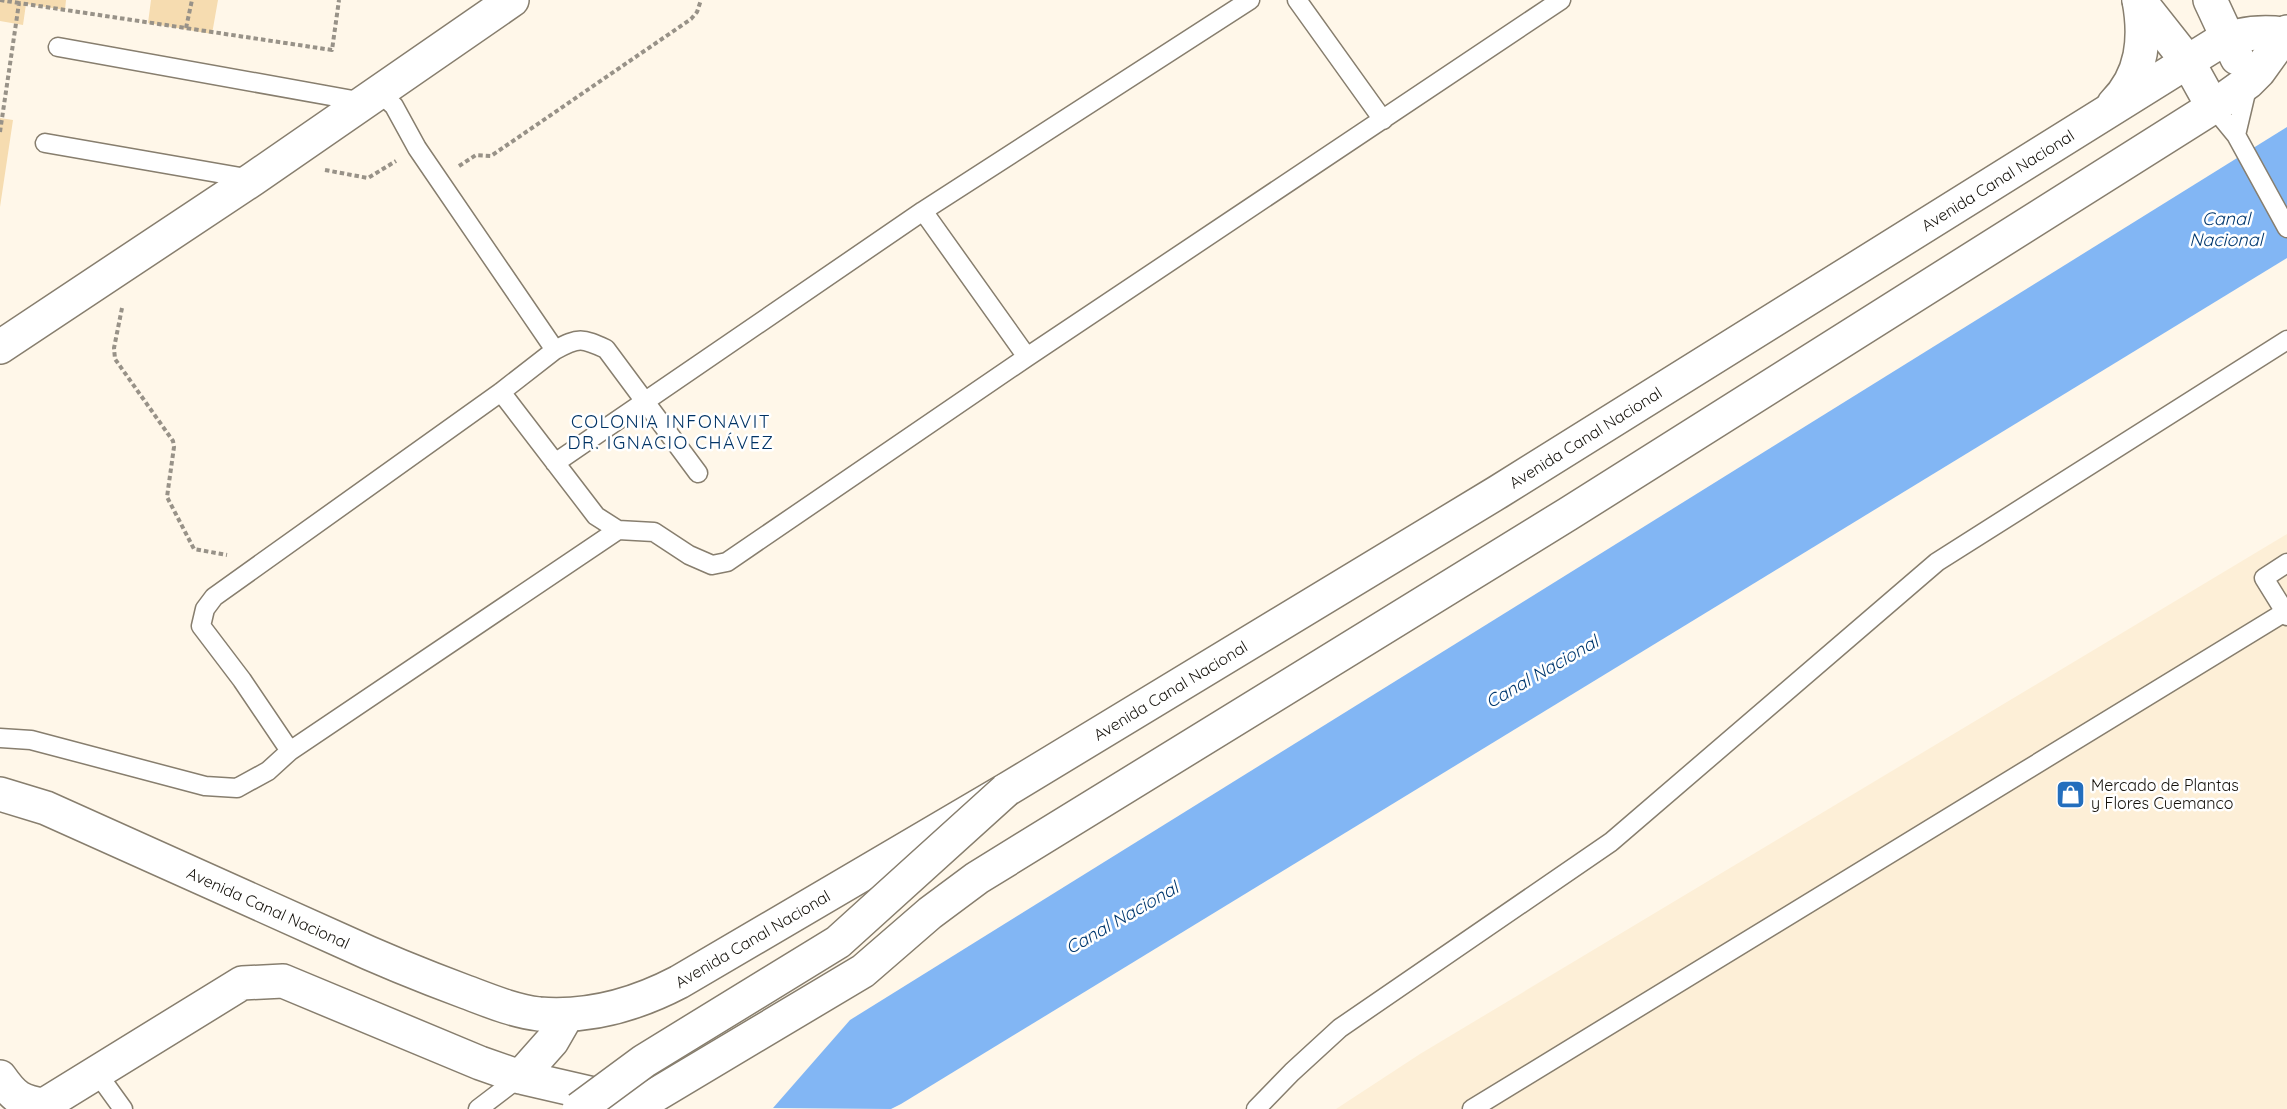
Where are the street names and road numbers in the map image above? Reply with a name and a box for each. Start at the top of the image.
street label: Avenida Canal Nacional [1918,125,2078,235]
street label: Avenida Canal Nacional [1505,382,1665,493]
street label: Avenida Canal Nacional [1090,636,1251,745]
street label: Avenida Canal Nacional [184,863,353,953]
street label: Avenida Canal Nacional [671,886,834,992]

